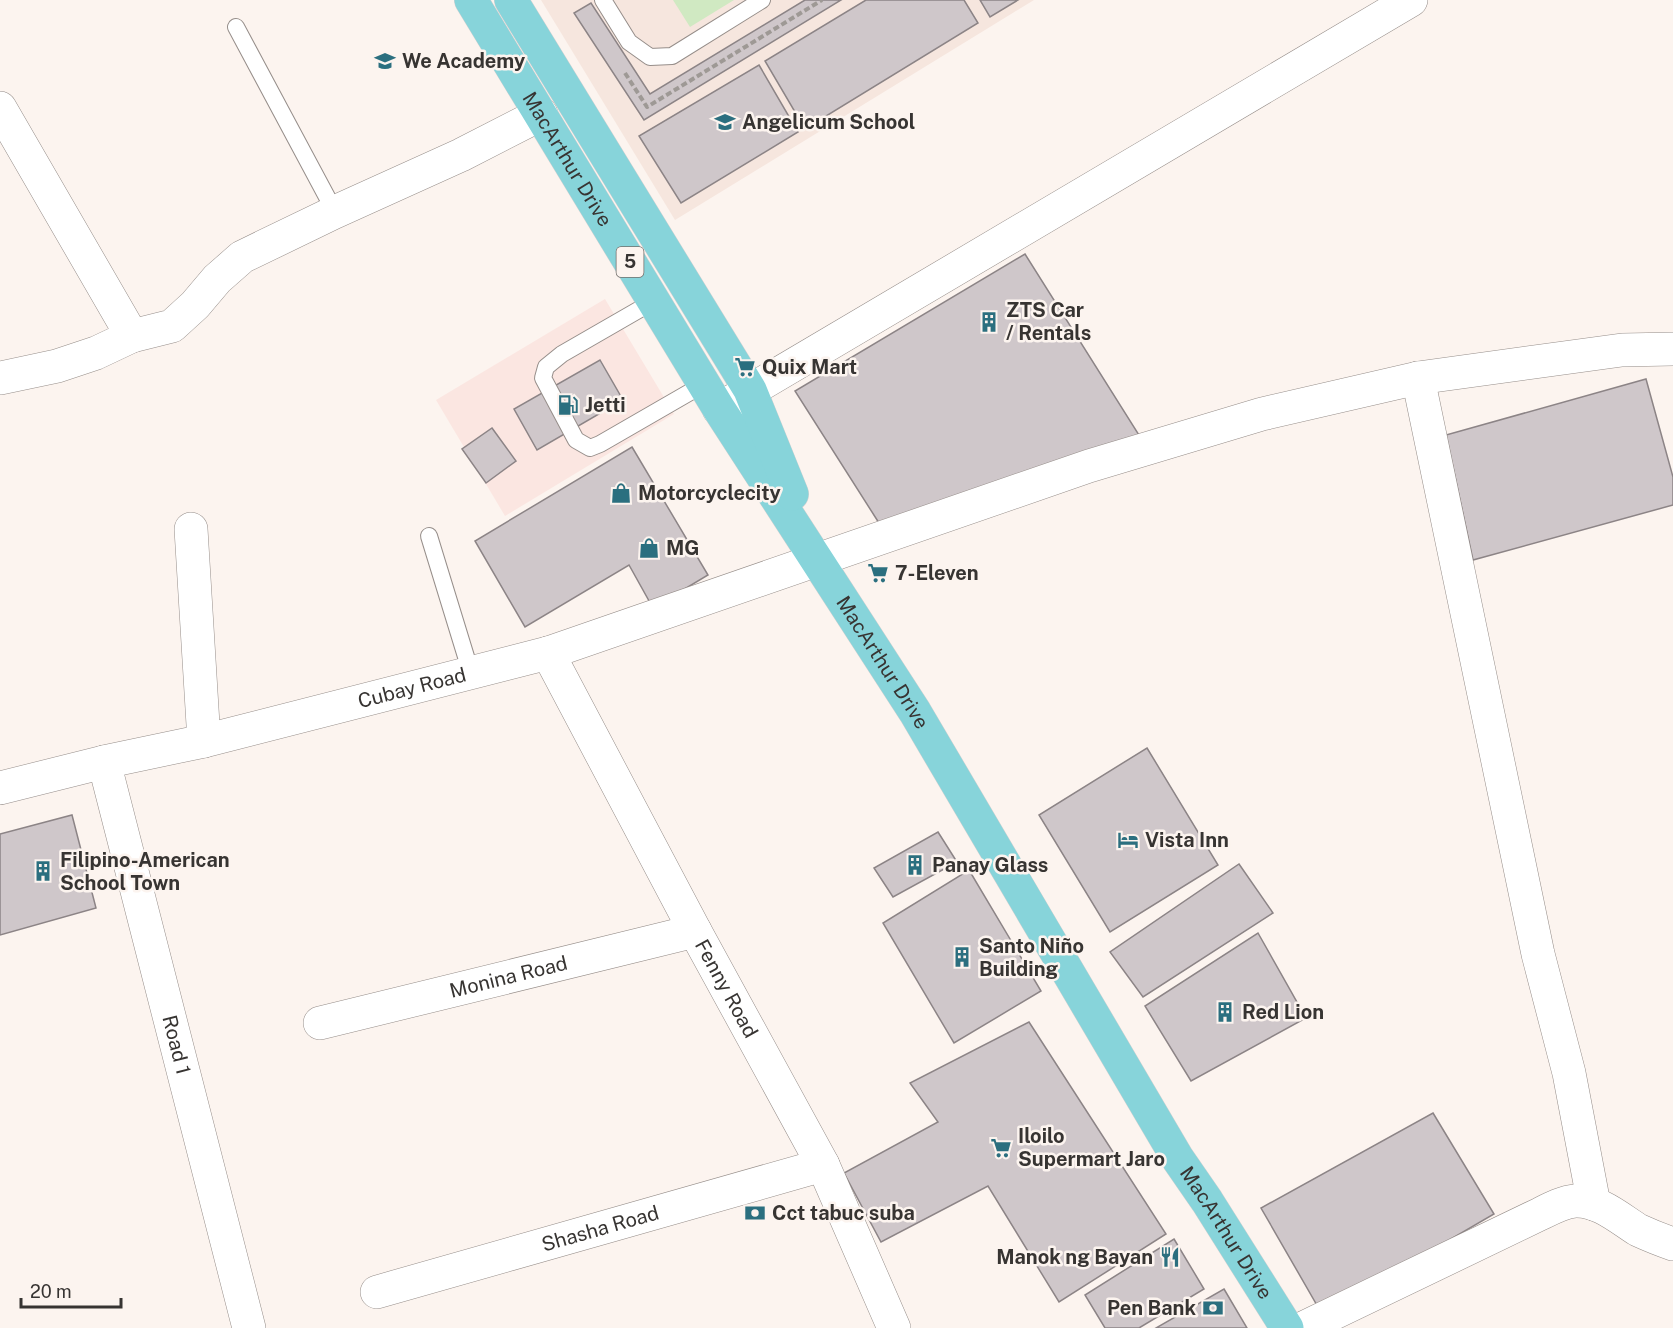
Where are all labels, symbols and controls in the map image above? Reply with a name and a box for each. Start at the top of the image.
school or university icon: We Academy [373,49,397,73]
place label: We Academy [402,49,525,73]
street label: MacArthur Drive [518,87,617,231]
school or university icon: Angelicum School [713,110,737,134]
place label: Angelicum School [742,110,915,134]
road number: 5 [616,247,644,277]
place label: ZTS Car / Rentals [1006,298,1091,345]
building icon: ZTS Car / Rentals [977,310,1001,334]
supermarket icon: Quix Mart [733,355,757,379]
place label: Quix Mart [762,355,857,379]
fuel station icon: Jetti [556,393,580,417]
place label: Jetti [585,393,626,417]
shop icon: Motorcyclecity [609,481,633,505]
place label: Motorcyclecity [638,481,781,505]
shop icon: MG [637,536,661,560]
place label: MG [666,536,700,560]
supermarket icon: 7-Eleven [866,561,890,585]
place label: 7-Eleven [895,561,979,585]
street label: MacArthur Drive [831,592,934,733]
street label: Cubay Road [355,662,469,713]
hotel icon: Vista Inn [1116,828,1140,852]
place label: Vista Inn [1145,828,1229,852]
place label: Filipino-American School Town [60,848,230,895]
building icon: Panay Glass [903,853,927,877]
place label: Panay Glass [932,853,1048,877]
building icon: Filipino-American School Town [31,859,55,883]
place label: Santo Niño Building [979,934,1084,981]
street label: Fenny Road [690,935,763,1042]
building icon: Santo Niño Building [950,945,974,969]
street label: Monina Road [447,951,570,1003]
building icon: Red Lion [1213,1000,1237,1024]
place label: Red Lion [1242,1000,1324,1024]
street label: Road 1 [157,1013,196,1077]
place label: Iloilo Supermart Jaro [1018,1124,1165,1171]
supermarket icon: Iloilo Supermart Jaro [989,1136,1013,1160]
street label: MacArthur Drive [1175,1162,1278,1304]
street label: Shasha Road [539,1200,662,1257]
bank icon: Cct tabuc suba [743,1201,767,1225]
place label: Cct tabuc suba [772,1201,915,1225]
place label: Manok ng Bayan [996,1245,1153,1269]
restaurant icon: Manok ng Bayan [1158,1245,1182,1269]
scale bar [21,1271,122,1309]
text: 20 m [30,1281,72,1302]
place label: Pen Bank [1107,1296,1196,1320]
bank icon: Pen Bank [1201,1296,1225,1320]

